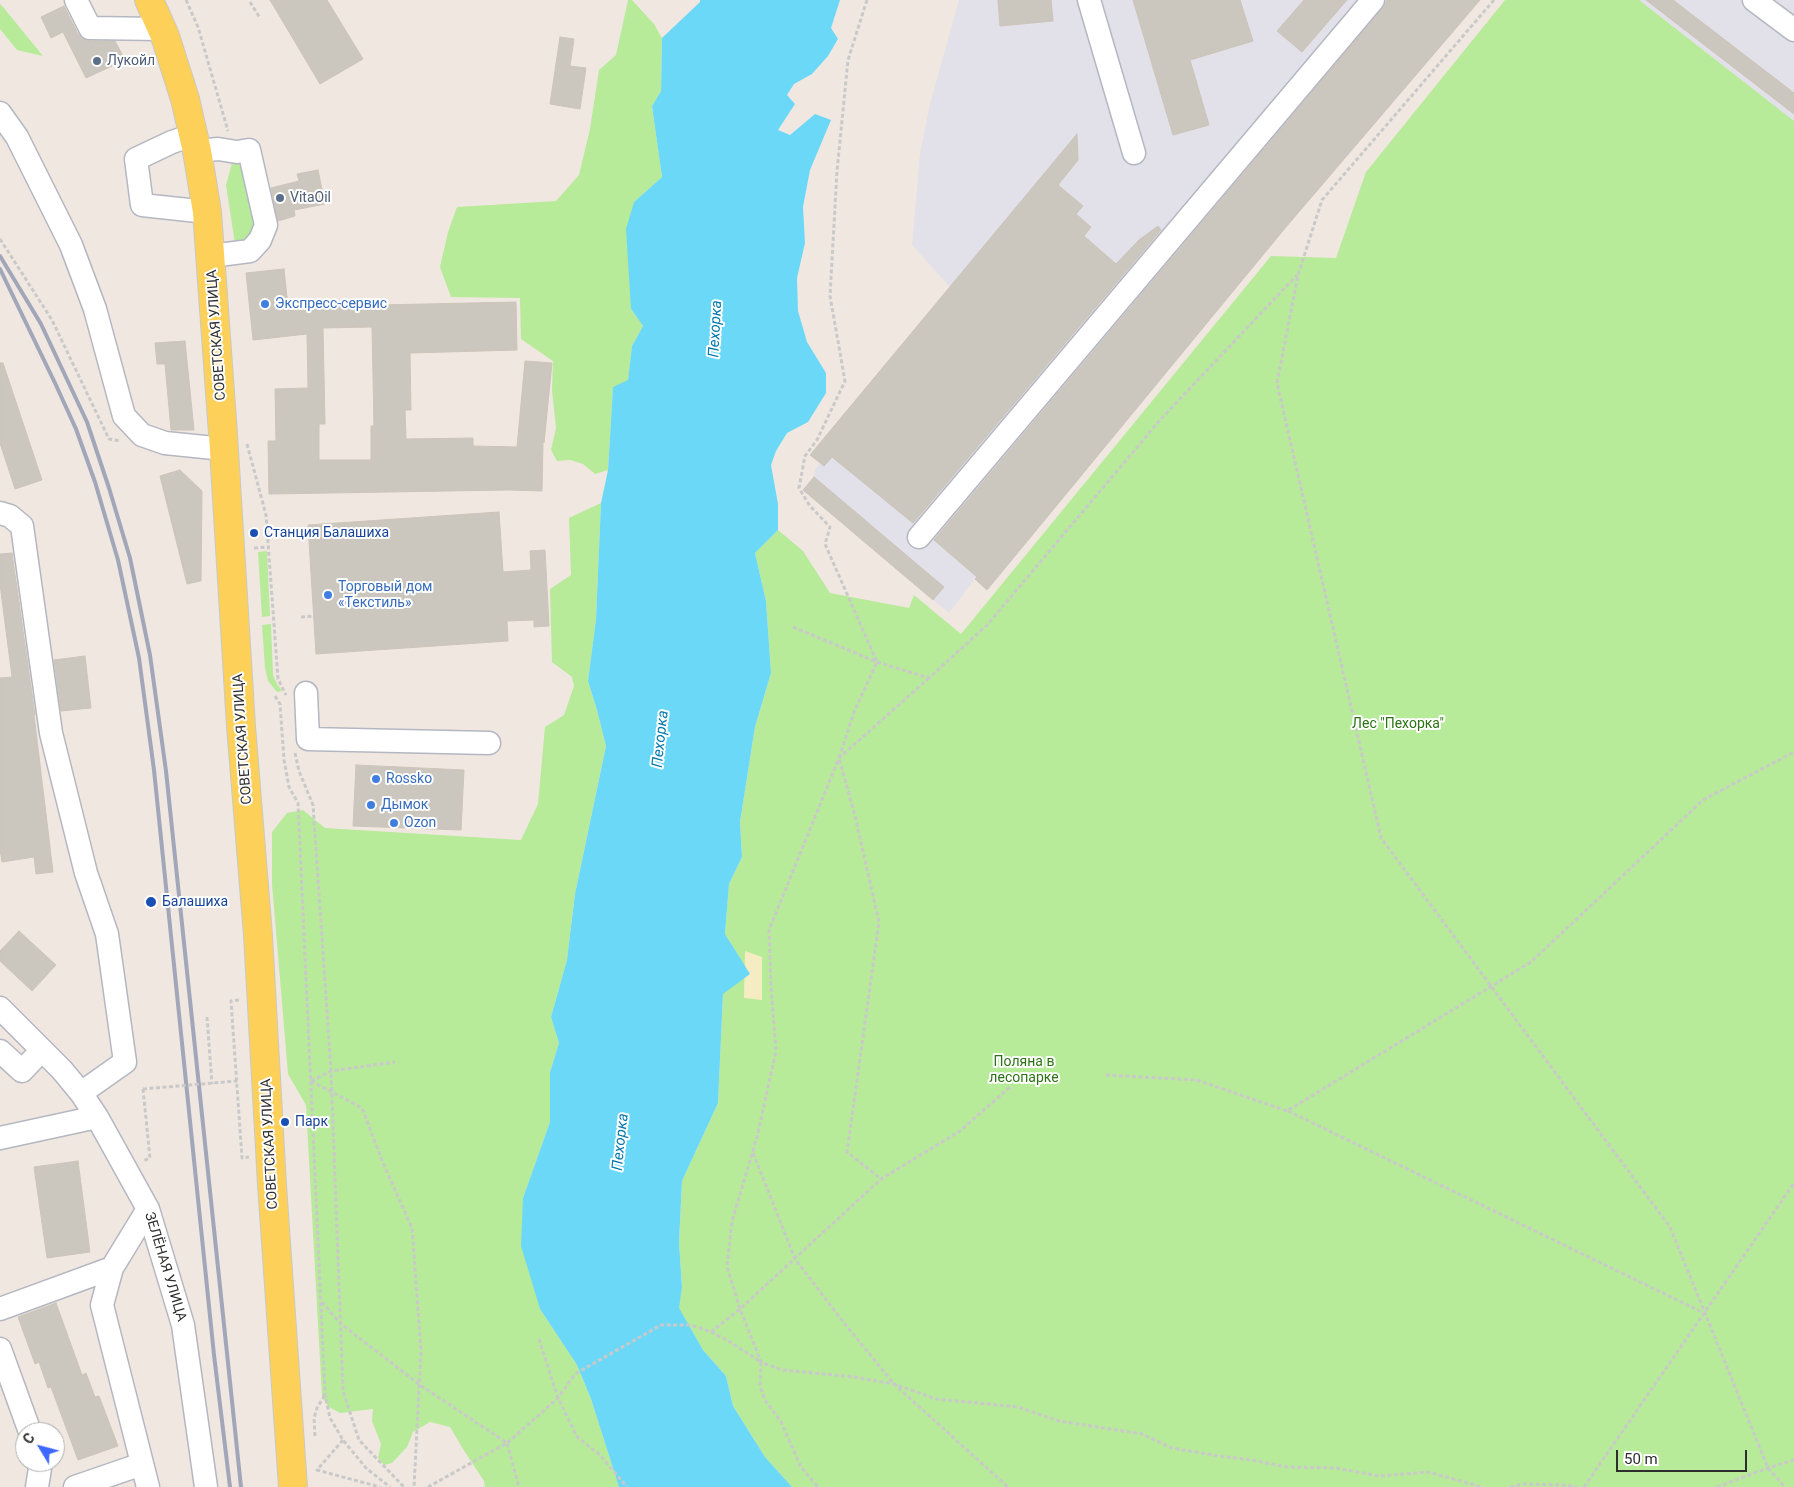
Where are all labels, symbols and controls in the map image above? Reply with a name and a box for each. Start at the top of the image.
place label: Лукойл [107,53,155,69]
marker: Лукойл [91,55,103,67]
place label: VitaOil [290,190,331,206]
marker: VitaOil [274,192,286,204]
street label: СОВЕТСКАЯ УЛИЦА [204,269,230,401]
place label: Экспресс-сервис [275,296,387,312]
marker: Экспресс-сервис [259,298,271,310]
water label: Пехорка [706,300,726,358]
place label: Станция Балашиха [264,525,389,541]
marker: Станция Балашиха [248,527,260,539]
place label: Торговый дом «Текстиль» [338,579,432,612]
marker: Торговый дом «Текстиль» [322,589,334,601]
street label: СОВЕТСКАЯ УЛИЦА [230,673,256,805]
water label: Пехорка [649,710,673,768]
park label: Лес "Пехорка" [1352,716,1444,732]
place label: Rossko [386,771,432,787]
marker: Rossko [370,773,382,785]
place label: Дымок [381,797,428,813]
marker: Дымок [365,799,377,811]
place label: Ozon [404,815,436,831]
marker: Ozon [388,817,400,829]
place label: Балашиха [162,894,228,910]
marker: Балашиха [144,895,158,909]
park label: Поляна в лесопарке [989,1054,1059,1086]
street label: СОВЕТСКАЯ УЛИЦА [258,1078,282,1210]
water label: Пехорка [609,1113,633,1171]
place label: Парк [295,1114,328,1130]
marker: Парк [279,1116,291,1128]
street label: ЗЕЛЁНАЯ УЛИЦА [140,1210,190,1324]
north arrow [15,1422,65,1472]
text: С [20,1430,38,1447]
scale bar [1619,1440,1750,1472]
text: 50 m [1624,1450,1658,1468]

